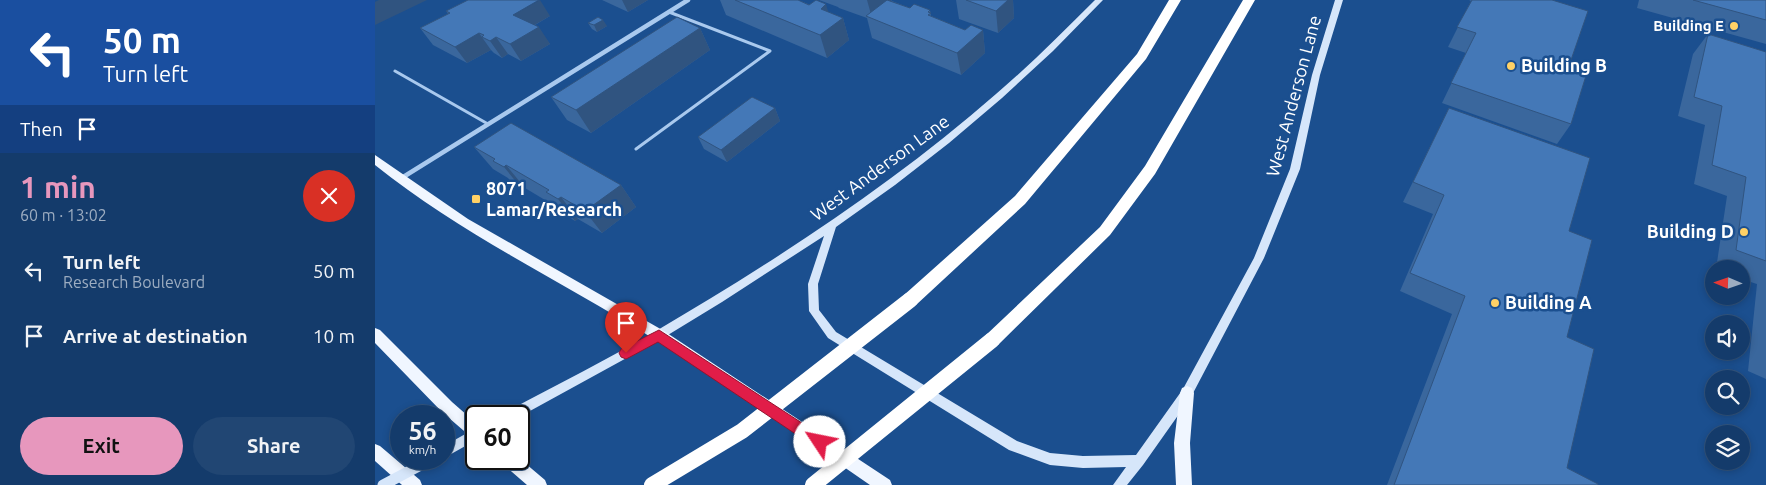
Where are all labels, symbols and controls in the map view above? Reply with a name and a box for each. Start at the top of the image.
street label: West Anderson Lane [1262,13,1324,178]
place label: Building E [1653,17,1724,34]
icon: left [20,20,85,85]
text: 50 m [103,20,181,60]
marker: Building E [1728,20,1740,32]
place label: Building B [1521,55,1607,75]
marker: Building B [1505,60,1517,72]
text: Turn left [103,61,188,86]
street label: West Anderson Lane [806,110,952,224]
icon: arrive [73,115,101,143]
text: Then [20,118,63,140]
text: 1 min [20,170,96,204]
button: close [303,170,355,222]
place label: 8071 Lamar/Research [486,178,622,219]
marker: 8071 Lamar/Research [470,193,482,205]
text: 60 m · 13:02 [20,206,107,224]
place label: Building D [1647,221,1734,241]
marker: Building D [1738,226,1750,238]
text: Turn left [63,251,141,273]
icon: left [20,257,48,285]
text: 50 m [313,260,355,282]
north arrow [1705,260,1750,305]
map controls [1705,260,1750,470]
text: Research Boulevard [63,273,205,291]
place label: Building A [1505,292,1592,312]
marker: Building A [1489,297,1501,309]
pin [605,302,647,353]
icon: arrive [612,309,640,337]
button: sound [1705,315,1750,360]
icon: arrive [20,322,48,350]
text: Arrive at destination [63,325,248,347]
text: 10 m [313,325,355,347]
button: search [1705,370,1750,415]
speed limit sign: 60 [465,405,530,470]
position arrow [793,415,845,467]
button: Exit [20,417,183,475]
button: Share [193,417,355,475]
text: 56 [408,417,437,445]
button: layers [1705,425,1750,470]
text: km/h [409,443,436,456]

